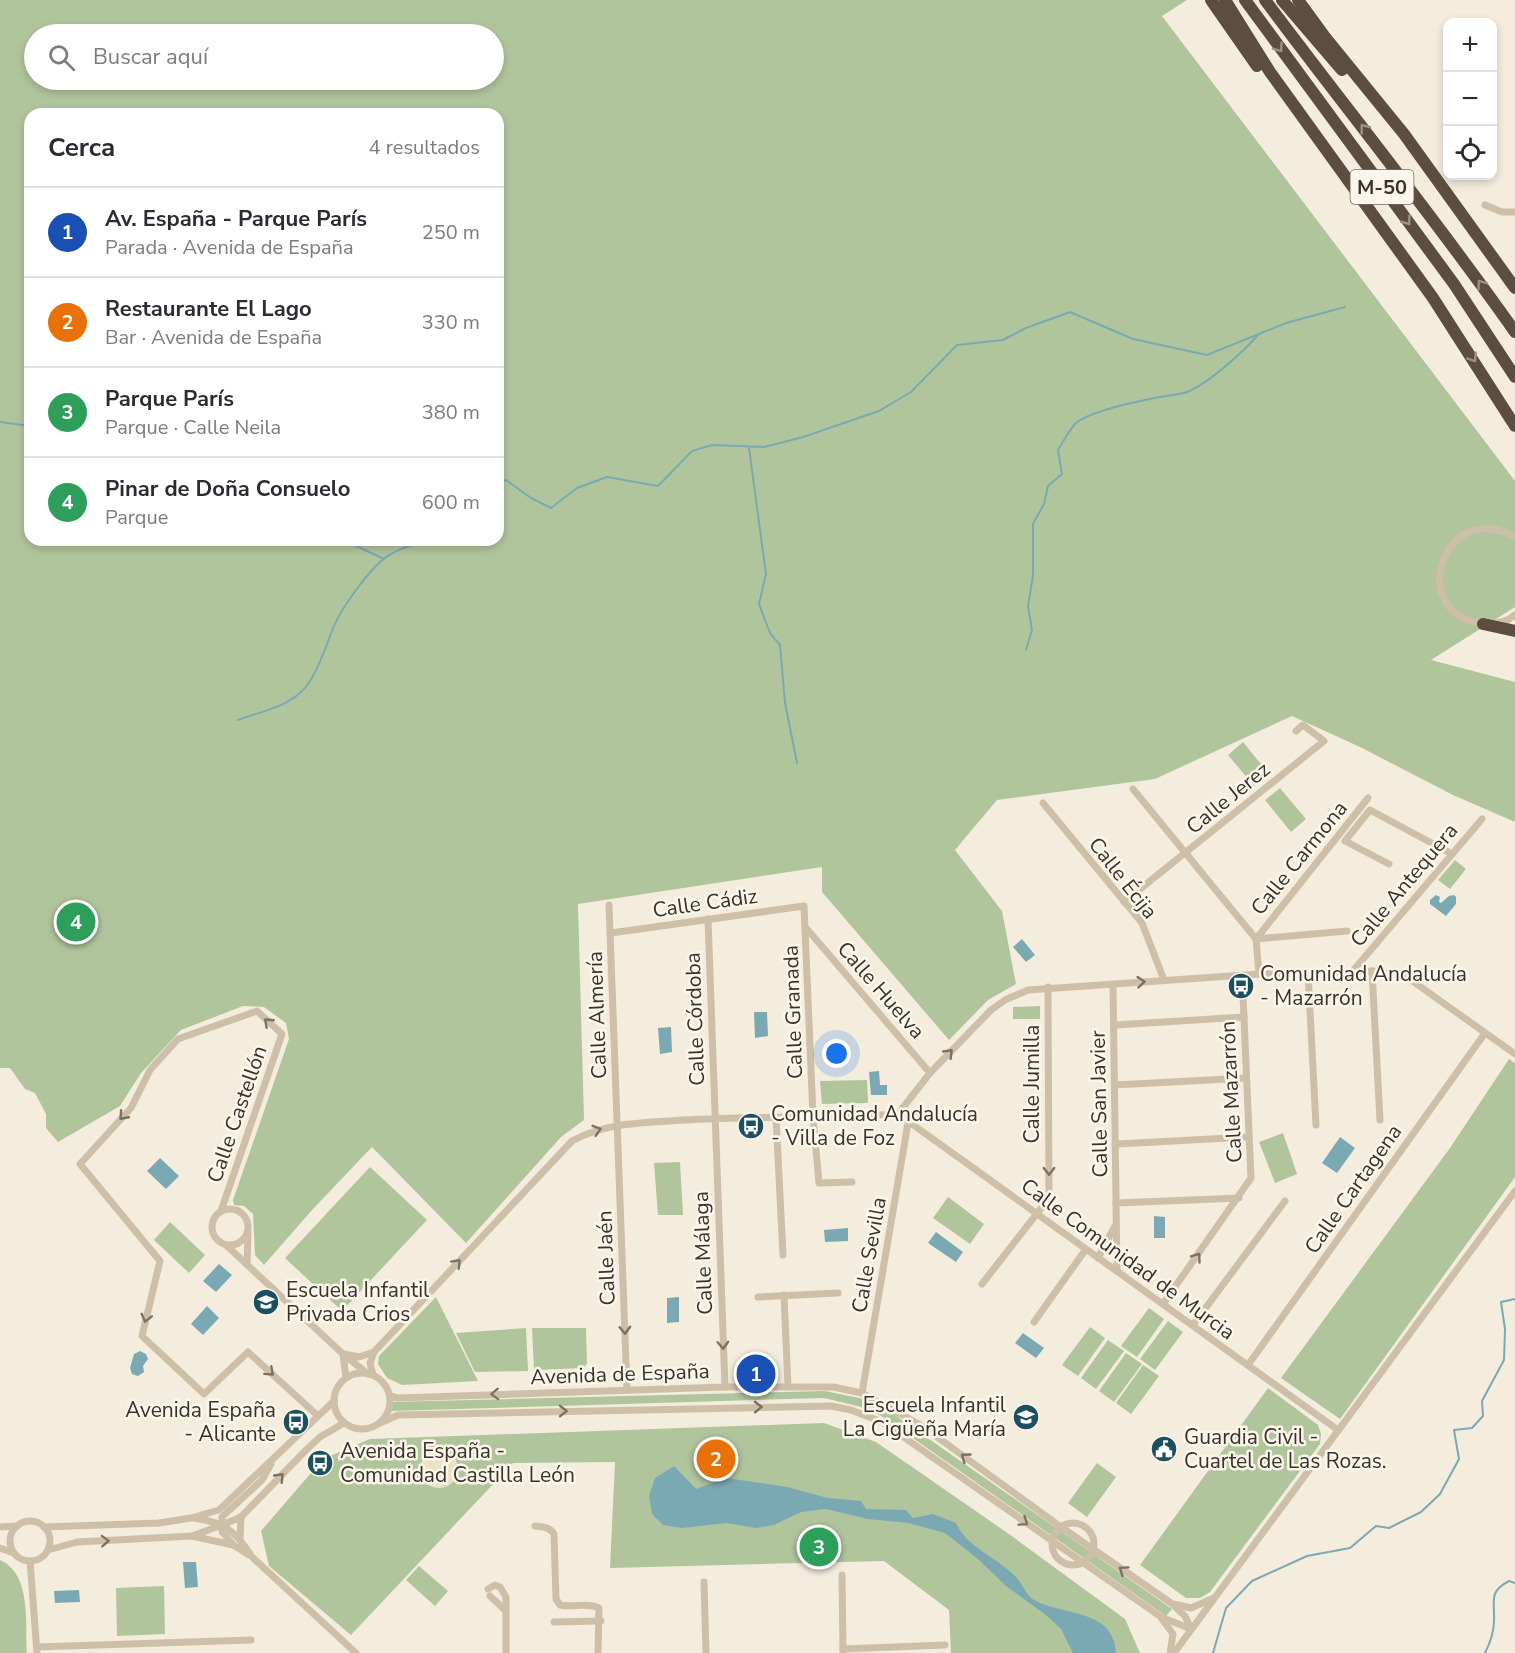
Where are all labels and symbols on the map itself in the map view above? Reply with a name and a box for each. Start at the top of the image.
one-way arrow [1272,41,1283,52]
one-way arrow [1360,124,1371,135]
road number: M-50 [1350,170,1414,204]
one-way arrow [1400,215,1411,226]
one-way arrow [1477,280,1488,291]
one-way arrow [1465,351,1476,362]
street label: Calle Jerez [1180,755,1276,840]
street label: Calle Carmona [1244,795,1354,921]
street label: Calle Antequera [1344,817,1464,953]
street label: Calle Écija [1082,831,1164,925]
street label: Calle Cádiz [651,882,759,924]
pin: 4 [56,900,96,944]
street label: Calle Huelva [831,935,931,1045]
street label: Calle Granada [777,945,809,1079]
street label: Calle Almería [581,951,613,1079]
street label: Calle Córdoba [679,952,711,1086]
place label: Comunidad Andalucía - Mazarrón [1260,960,1467,1012]
bus stop icon: Comunidad Andalucía - Mazarrón [1226,971,1256,1001]
one-way arrow [1136,976,1145,989]
one-way arrow [265,1018,276,1029]
street label: Calle Mazarrón [1213,1020,1249,1164]
street label: Calle Jumilla [1018,1025,1046,1143]
street label: Calle San Javier [1084,1030,1114,1178]
your location [822,1039,851,1068]
street label: Calle Castellón [200,1042,274,1186]
one-way arrow [941,1050,952,1061]
place label: Comunidad Andalucía - Villa de Foz [771,1100,978,1152]
one-way arrow [119,1110,130,1120]
bus stop icon: Comunidad Andalucía - Villa de Foz [736,1111,766,1141]
street label: Calle Cartagena [1298,1119,1408,1259]
one-way arrow [591,1125,602,1137]
one-way arrow [1043,1167,1055,1176]
street label: Calle Comunidad de Murcia [1015,1172,1241,1346]
street label: Calle Málaga [687,1191,719,1315]
street label: Calle Sevilla [845,1195,893,1315]
street label: Calle Jaén [590,1210,622,1306]
one-way arrow [1190,1252,1201,1263]
one-way arrow [450,1260,461,1270]
place label: Escuela Infantil Privada Crios [286,1276,430,1328]
school or university icon: Escuela Infantil Privada Crios [251,1287,281,1317]
one-way arrow [140,1313,153,1323]
one-way arrow [618,1325,631,1334]
one-way arrow [717,1340,730,1349]
pin: 1 [736,1352,776,1396]
street label: Avenida de España [530,1357,710,1391]
one-way arrow [264,1365,274,1376]
one-way arrow [491,1388,500,1401]
place label: Escuela Infantil La Cigüeña María [843,1391,1007,1443]
place label: Avenida España - Alicante [125,1396,276,1448]
one-way arrow [754,1401,763,1413]
school or university icon: Escuela Infantil La Cigüeña María [1011,1402,1041,1432]
one-way arrow [559,1404,568,1417]
bus stop icon: Avenida España - Alicante [281,1407,311,1437]
place label: Guardia Civil - Cuartel de Las Rozas. [1184,1423,1387,1475]
public building icon: Guardia Civil - Cuartel de Las Rozas. [1149,1434,1179,1464]
pin: 2 [696,1436,736,1482]
place label: Avenida España - Comunidad Castilla León [340,1437,575,1489]
bus stop icon: Avenida España - Comunidad Castilla León [305,1448,335,1478]
one-way arrow [960,1453,971,1464]
one-way arrow [272,1473,283,1484]
one-way arrow [1017,1515,1028,1526]
pin: 3 [800,1524,838,1570]
one-way arrow [101,1534,110,1547]
one-way arrow [1119,1566,1130,1577]

